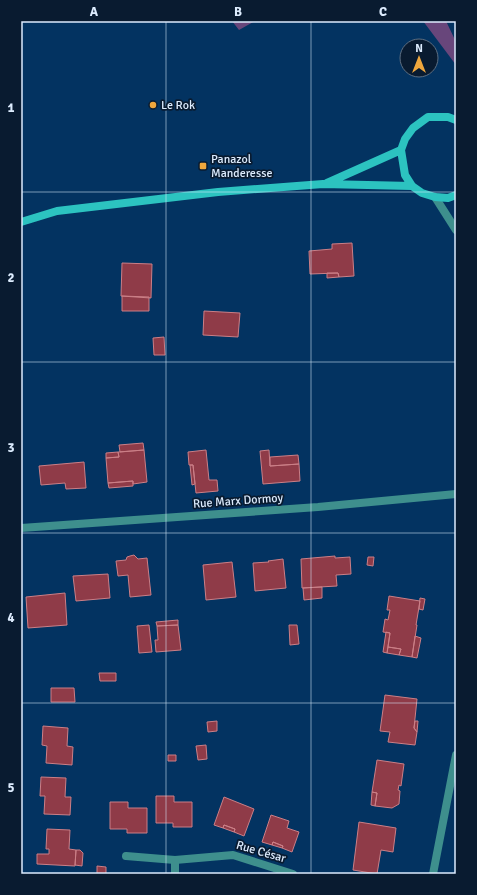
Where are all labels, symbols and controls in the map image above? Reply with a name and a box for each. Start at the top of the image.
text: A [90,4,99,20]
text: B [234,4,242,20]
text: C [379,4,387,20]
north arrow [399,38,439,78]
text: N [415,42,423,55]
place label: Le Rok [161,98,195,113]
text: 1 [7,100,15,116]
marker: Le Rok [148,100,158,110]
place label: Panazol Manderesse [211,152,272,181]
marker: Panazol Manderesse [198,161,208,171]
text: 2 [7,270,15,286]
text: 3 [7,440,15,456]
street label: Rue Marx Dormoy [192,490,284,512]
text: 4 [7,610,15,626]
text: 5 [7,780,15,796]
street label: Rue César [234,838,288,866]

